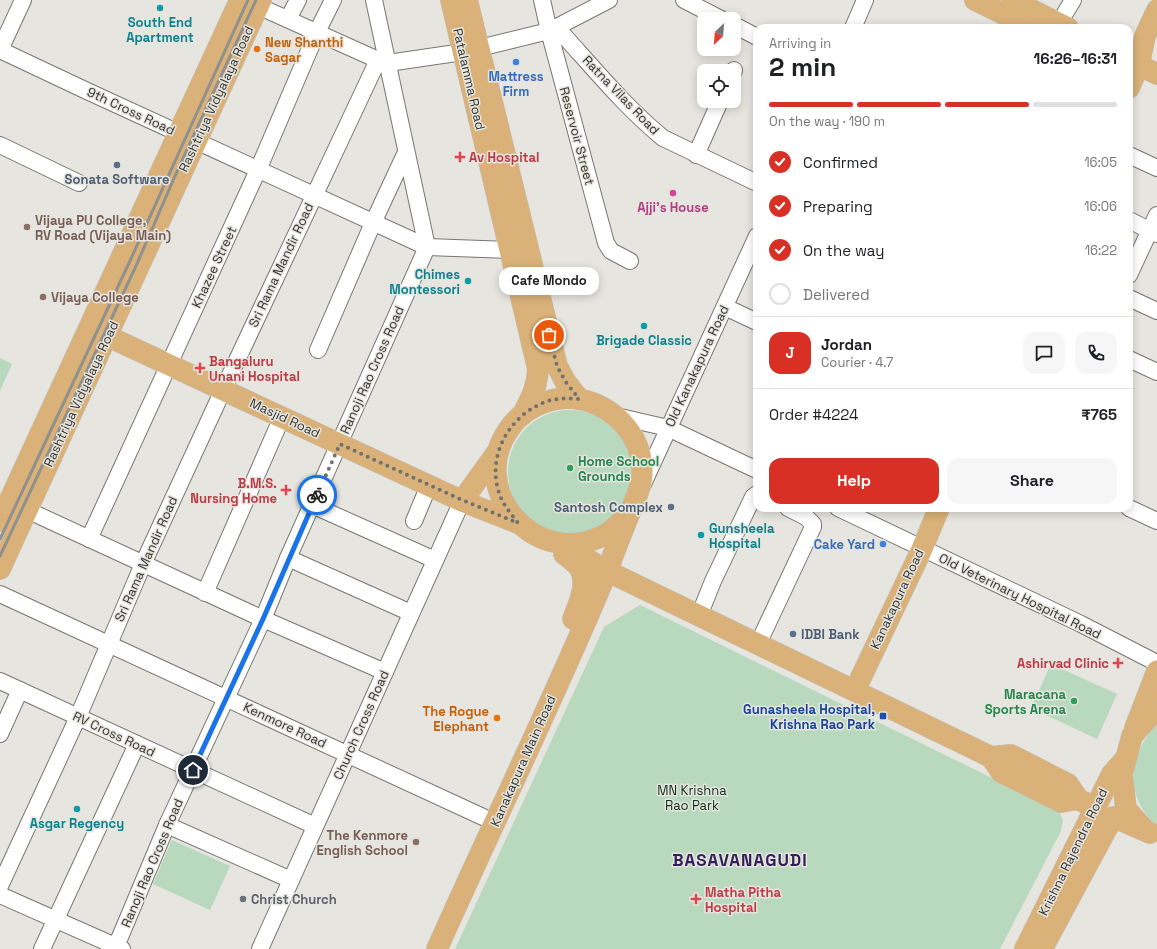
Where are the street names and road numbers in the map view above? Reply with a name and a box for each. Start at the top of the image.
street label: Rashtriya Vidyalaya Road [175,23,257,175]
street label: Patalamma Road [449,26,489,132]
street label: Ratna Vilas Road [579,52,663,138]
street label: 9th Cross Road [84,83,178,139]
street label: Reservoir Street [556,85,598,187]
street label: Sri Rama Mandir Road [245,200,317,330]
street label: Khazee Street [188,223,240,311]
street label: Old Kanakapura Road [661,302,733,430]
street label: Ranoji Rao Cross Road [336,303,408,437]
street label: Rashtriya Vidyalaya Road [40,318,122,470]
street label: Masjid Road [247,394,323,442]
street label: Sri Rama Mandir Road [111,494,181,624]
street label: Kanakapura Road [866,546,928,652]
street label: Old Veterinary Hospital Road [936,549,1104,643]
street label: Church Cross Road [329,668,393,782]
street label: Kanakapura Main Road [486,693,560,829]
street label: Kenmore Road [241,698,329,752]
street label: RV Cross Road [70,707,158,761]
street label: Krishna Rajendra Road [1035,785,1111,919]
street label: Ranoji Rao Cross Road [117,796,187,930]

